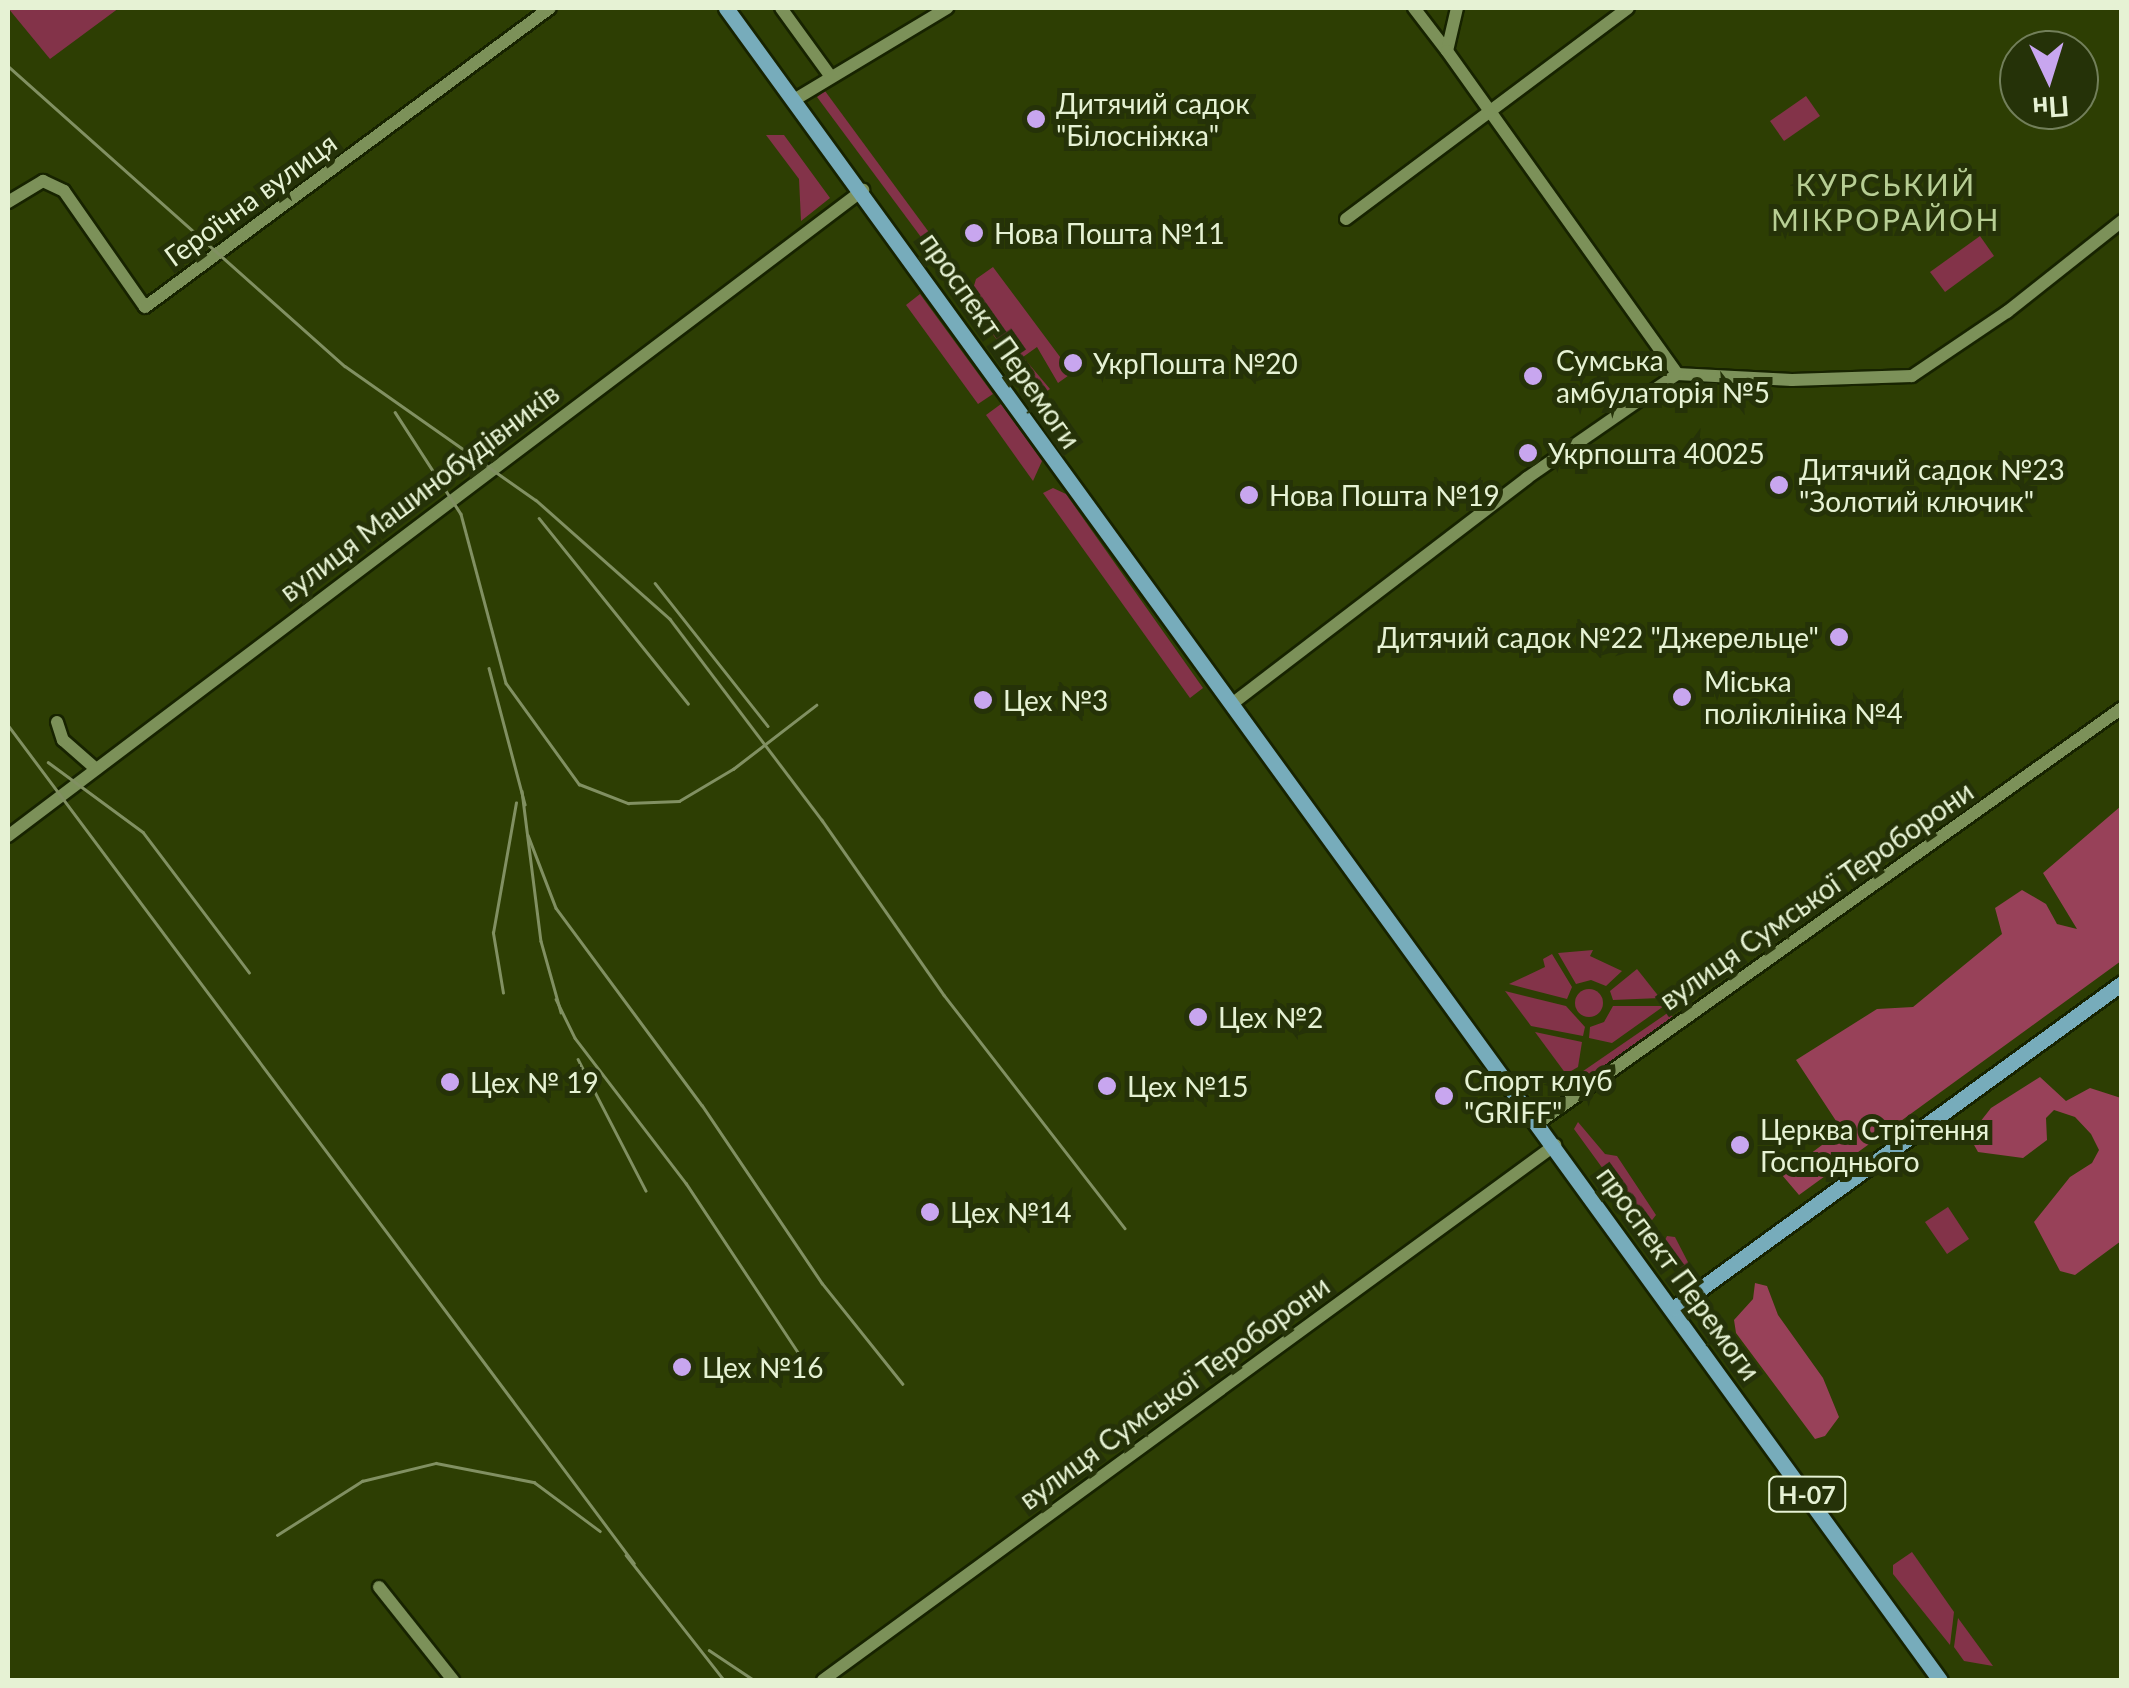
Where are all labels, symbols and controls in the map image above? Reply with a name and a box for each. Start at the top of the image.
north arrow [1999,30,2099,130]
place label: Дитячий садок "Білосніжка" [1056,86,1250,152]
text: Пн [2031,90,2070,126]
marker: Дитячий садок "Білосніжка" [1025,108,1047,130]
street label: Героїчна вулиця [157,125,343,273]
district label: КУРСЬКИЙ МІКРОРАЙОН [1771,166,2001,236]
place label: Нова Пошта №11 [994,216,1225,250]
marker: Нова Пошта №11 [963,222,985,244]
street label: проспект Перемоги [914,226,1088,454]
place label: Сумська амбулаторія №5 [1556,343,1770,409]
place label: УкрПошта №20 [1093,346,1298,380]
marker: УкрПошта №20 [1062,352,1084,374]
marker: Сумська амбулаторія №5 [1520,363,1546,389]
street label: вулиця Машинобудівників [273,376,565,608]
place label: Укрпошта 40025 [1548,436,1765,470]
marker: Укрпошта 40025 [1517,442,1539,464]
place label: Дитячий садок №23 "Золотий ключик" [1799,452,2065,518]
marker: Дитячий садок №23 "Золотий ключик" [1768,474,1790,496]
place label: Нова Пошта №19 [1269,478,1500,512]
marker: Нова Пошта №19 [1238,484,1260,506]
place label: Дитячий садок №22 "Джерельце" [1377,620,1819,654]
marker: Дитячий садок №22 "Джерельце" [1828,626,1850,648]
place label: Міська поліклініка №4 [1704,664,1903,730]
place label: Цех №3 [1003,683,1108,717]
marker: Міська поліклініка №4 [1669,684,1695,710]
marker: Цех №3 [972,689,994,711]
street label: вулиця Сумської Тероборони [1653,774,1979,1016]
place label: Цех №2 [1218,1000,1323,1034]
marker: Цех №2 [1187,1006,1209,1028]
place label: Спорт клуб "GRIFF" [1464,1063,1613,1129]
place label: Цех № 19 [470,1065,599,1099]
place label: Цех №15 [1127,1069,1249,1103]
marker: Цех № 19 [439,1071,461,1093]
marker: Цех №15 [1096,1075,1118,1097]
marker: Спорт клуб "GRIFF" [1433,1085,1455,1107]
place label: Церква Стрітення Господнього [1760,1112,1989,1178]
marker: Церква Стрітення Господнього [1729,1134,1751,1156]
street label: проспект Перемоги [1590,1160,1768,1386]
place label: Цех №14 [950,1195,1072,1229]
marker: Цех №14 [919,1201,941,1223]
street label: вулиця Сумської Тероборони [1012,1268,1336,1516]
place label: Цех №16 [702,1350,824,1384]
marker: Цех №16 [671,1356,693,1378]
road number: Н-07 [1767,1474,1847,1514]

